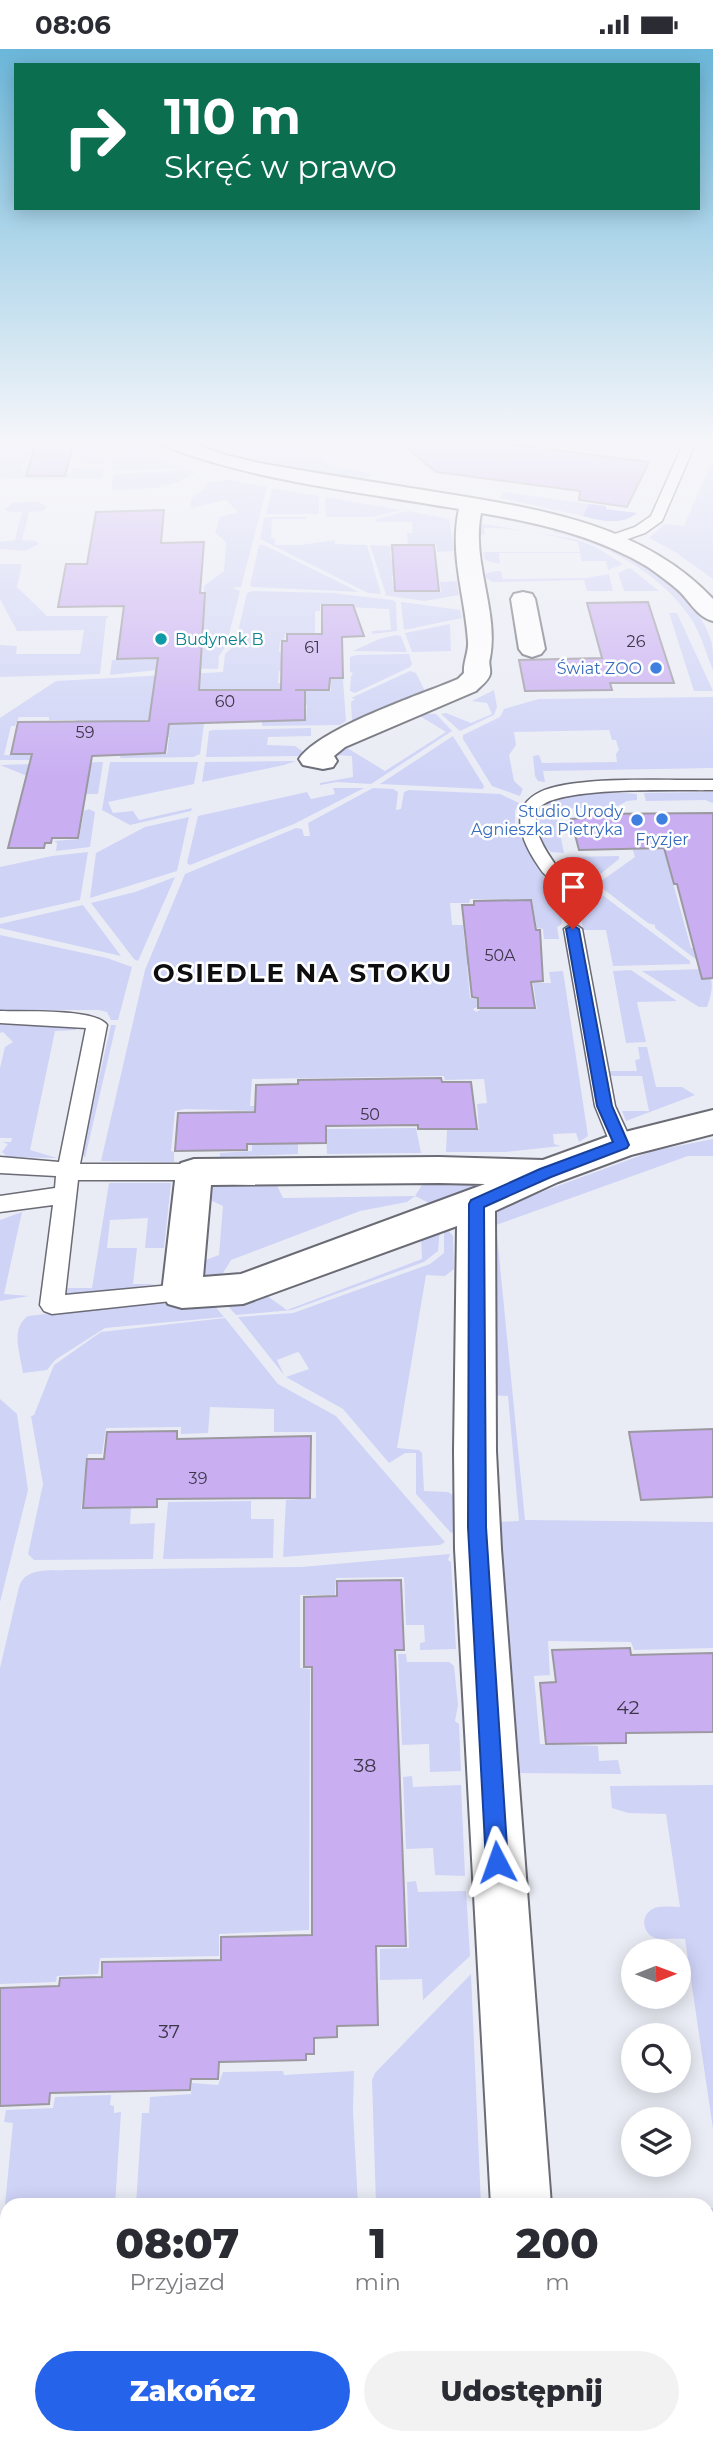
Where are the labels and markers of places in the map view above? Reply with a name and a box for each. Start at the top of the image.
place label: Budynek B [175,630,264,649]
marker: Budynek B [153,631,169,647]
place label: Świat ZOO [557,659,642,678]
marker: Świat ZOO [648,660,664,676]
place label: Studio Urody Agnieszka Pietryka [471,802,623,839]
marker: Fryzjer [654,811,670,827]
marker: Studio Urody Agnieszka Pietryka [629,812,645,828]
place label: Fryzjer [635,830,689,849]
pin [543,857,603,929]

